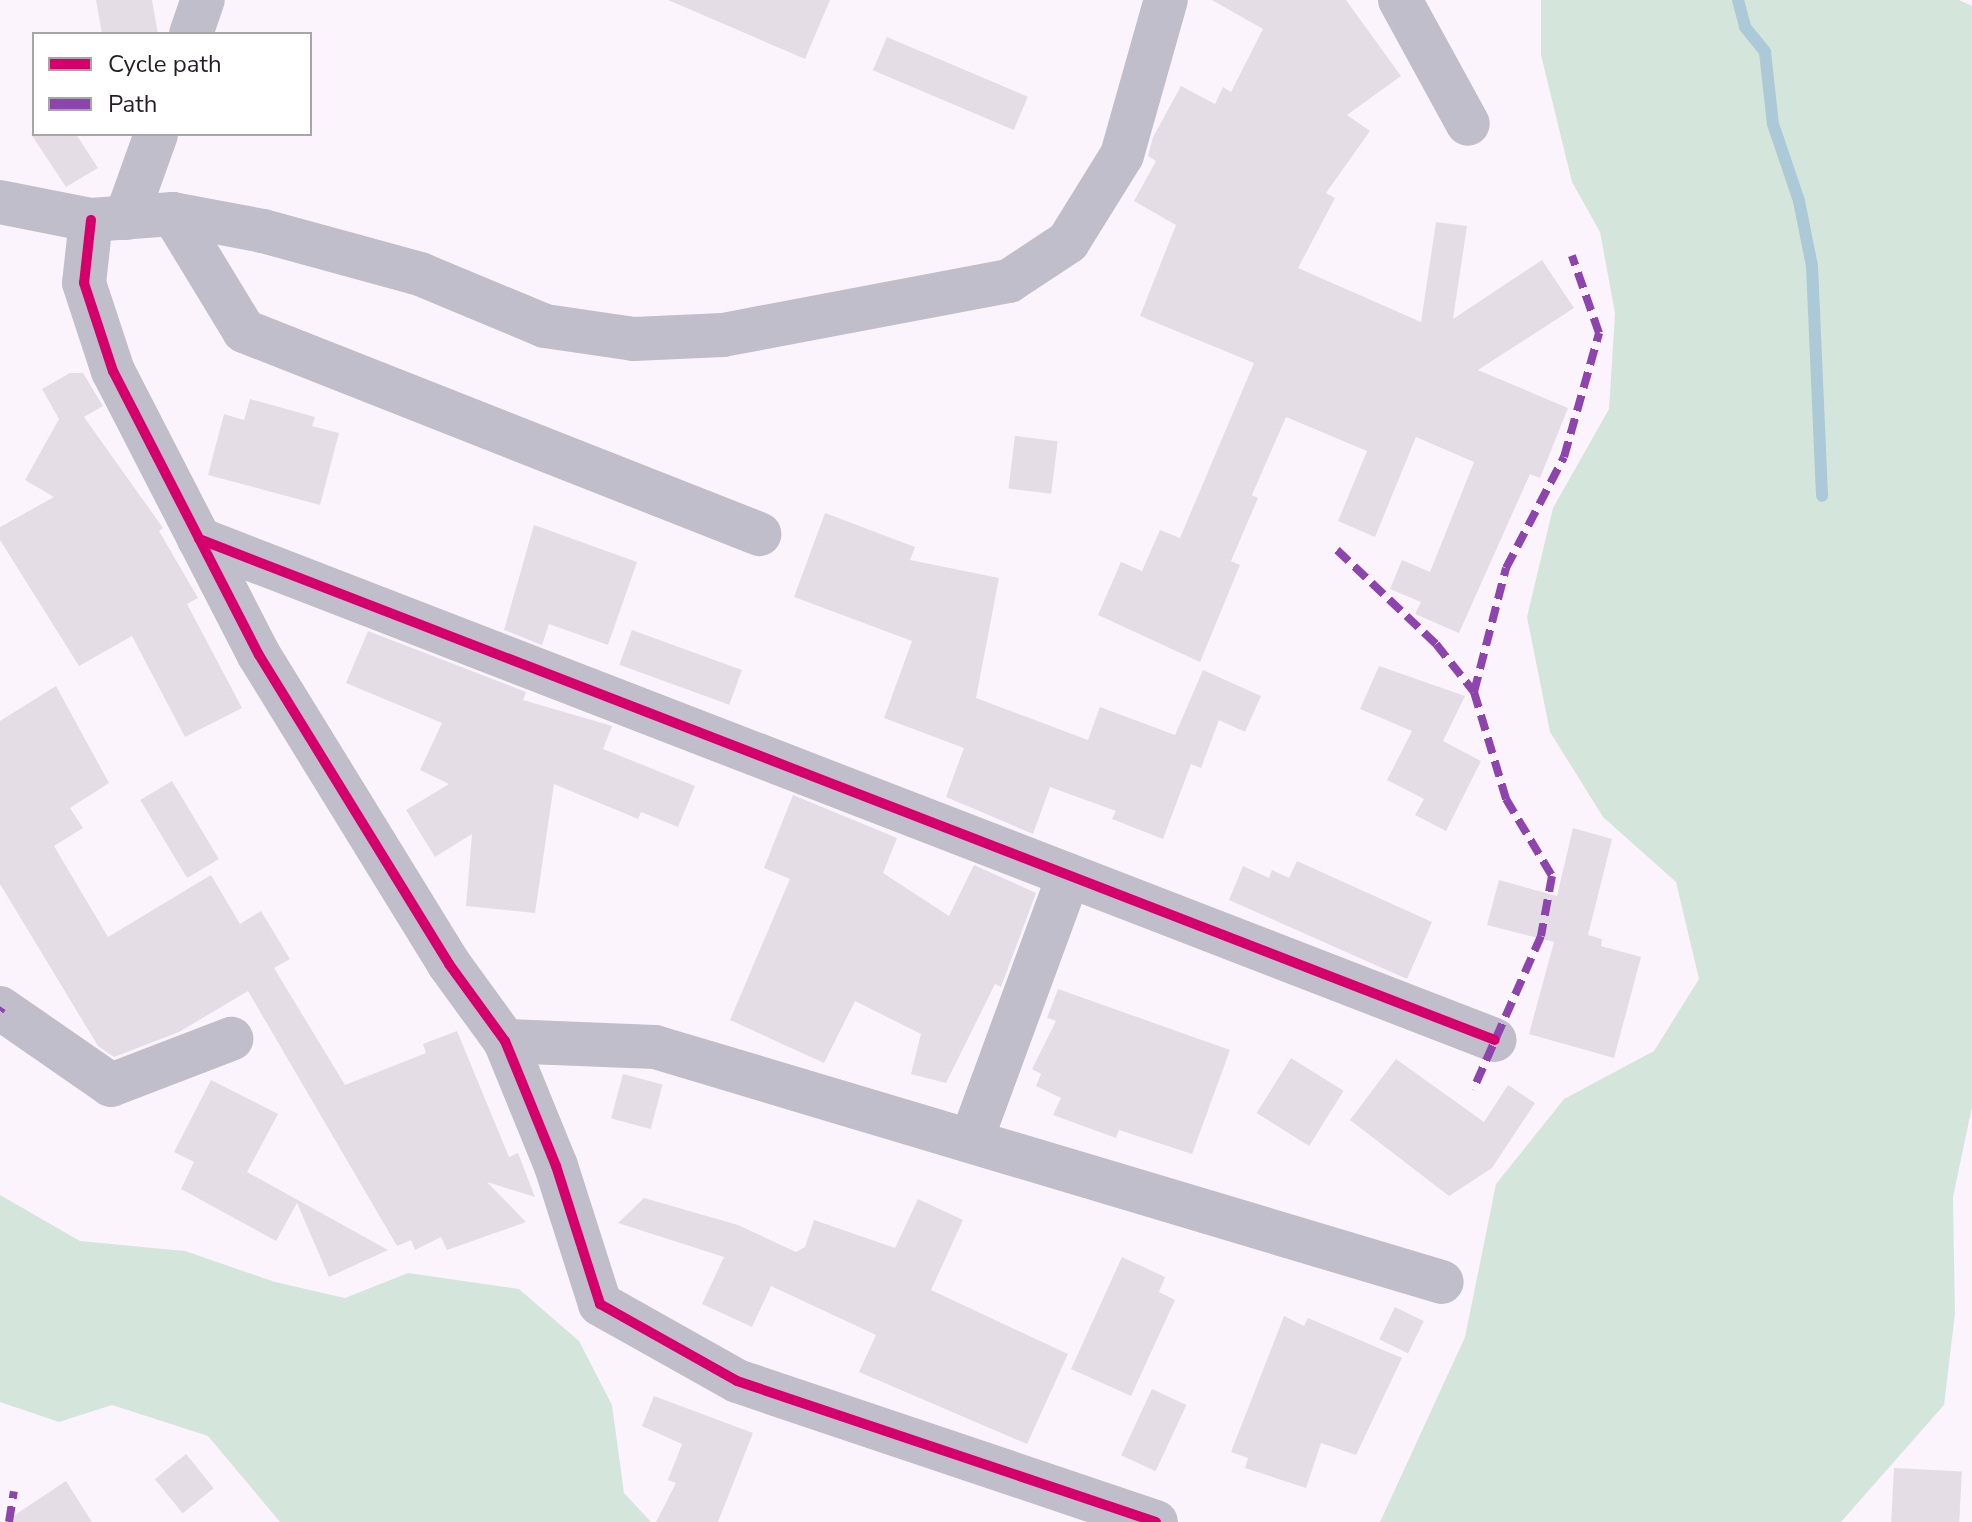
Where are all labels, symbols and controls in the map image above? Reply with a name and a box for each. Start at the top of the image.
legend [32,32,312,136]
text: Cycle path [108,48,222,80]
text: Path [108,88,157,120]

